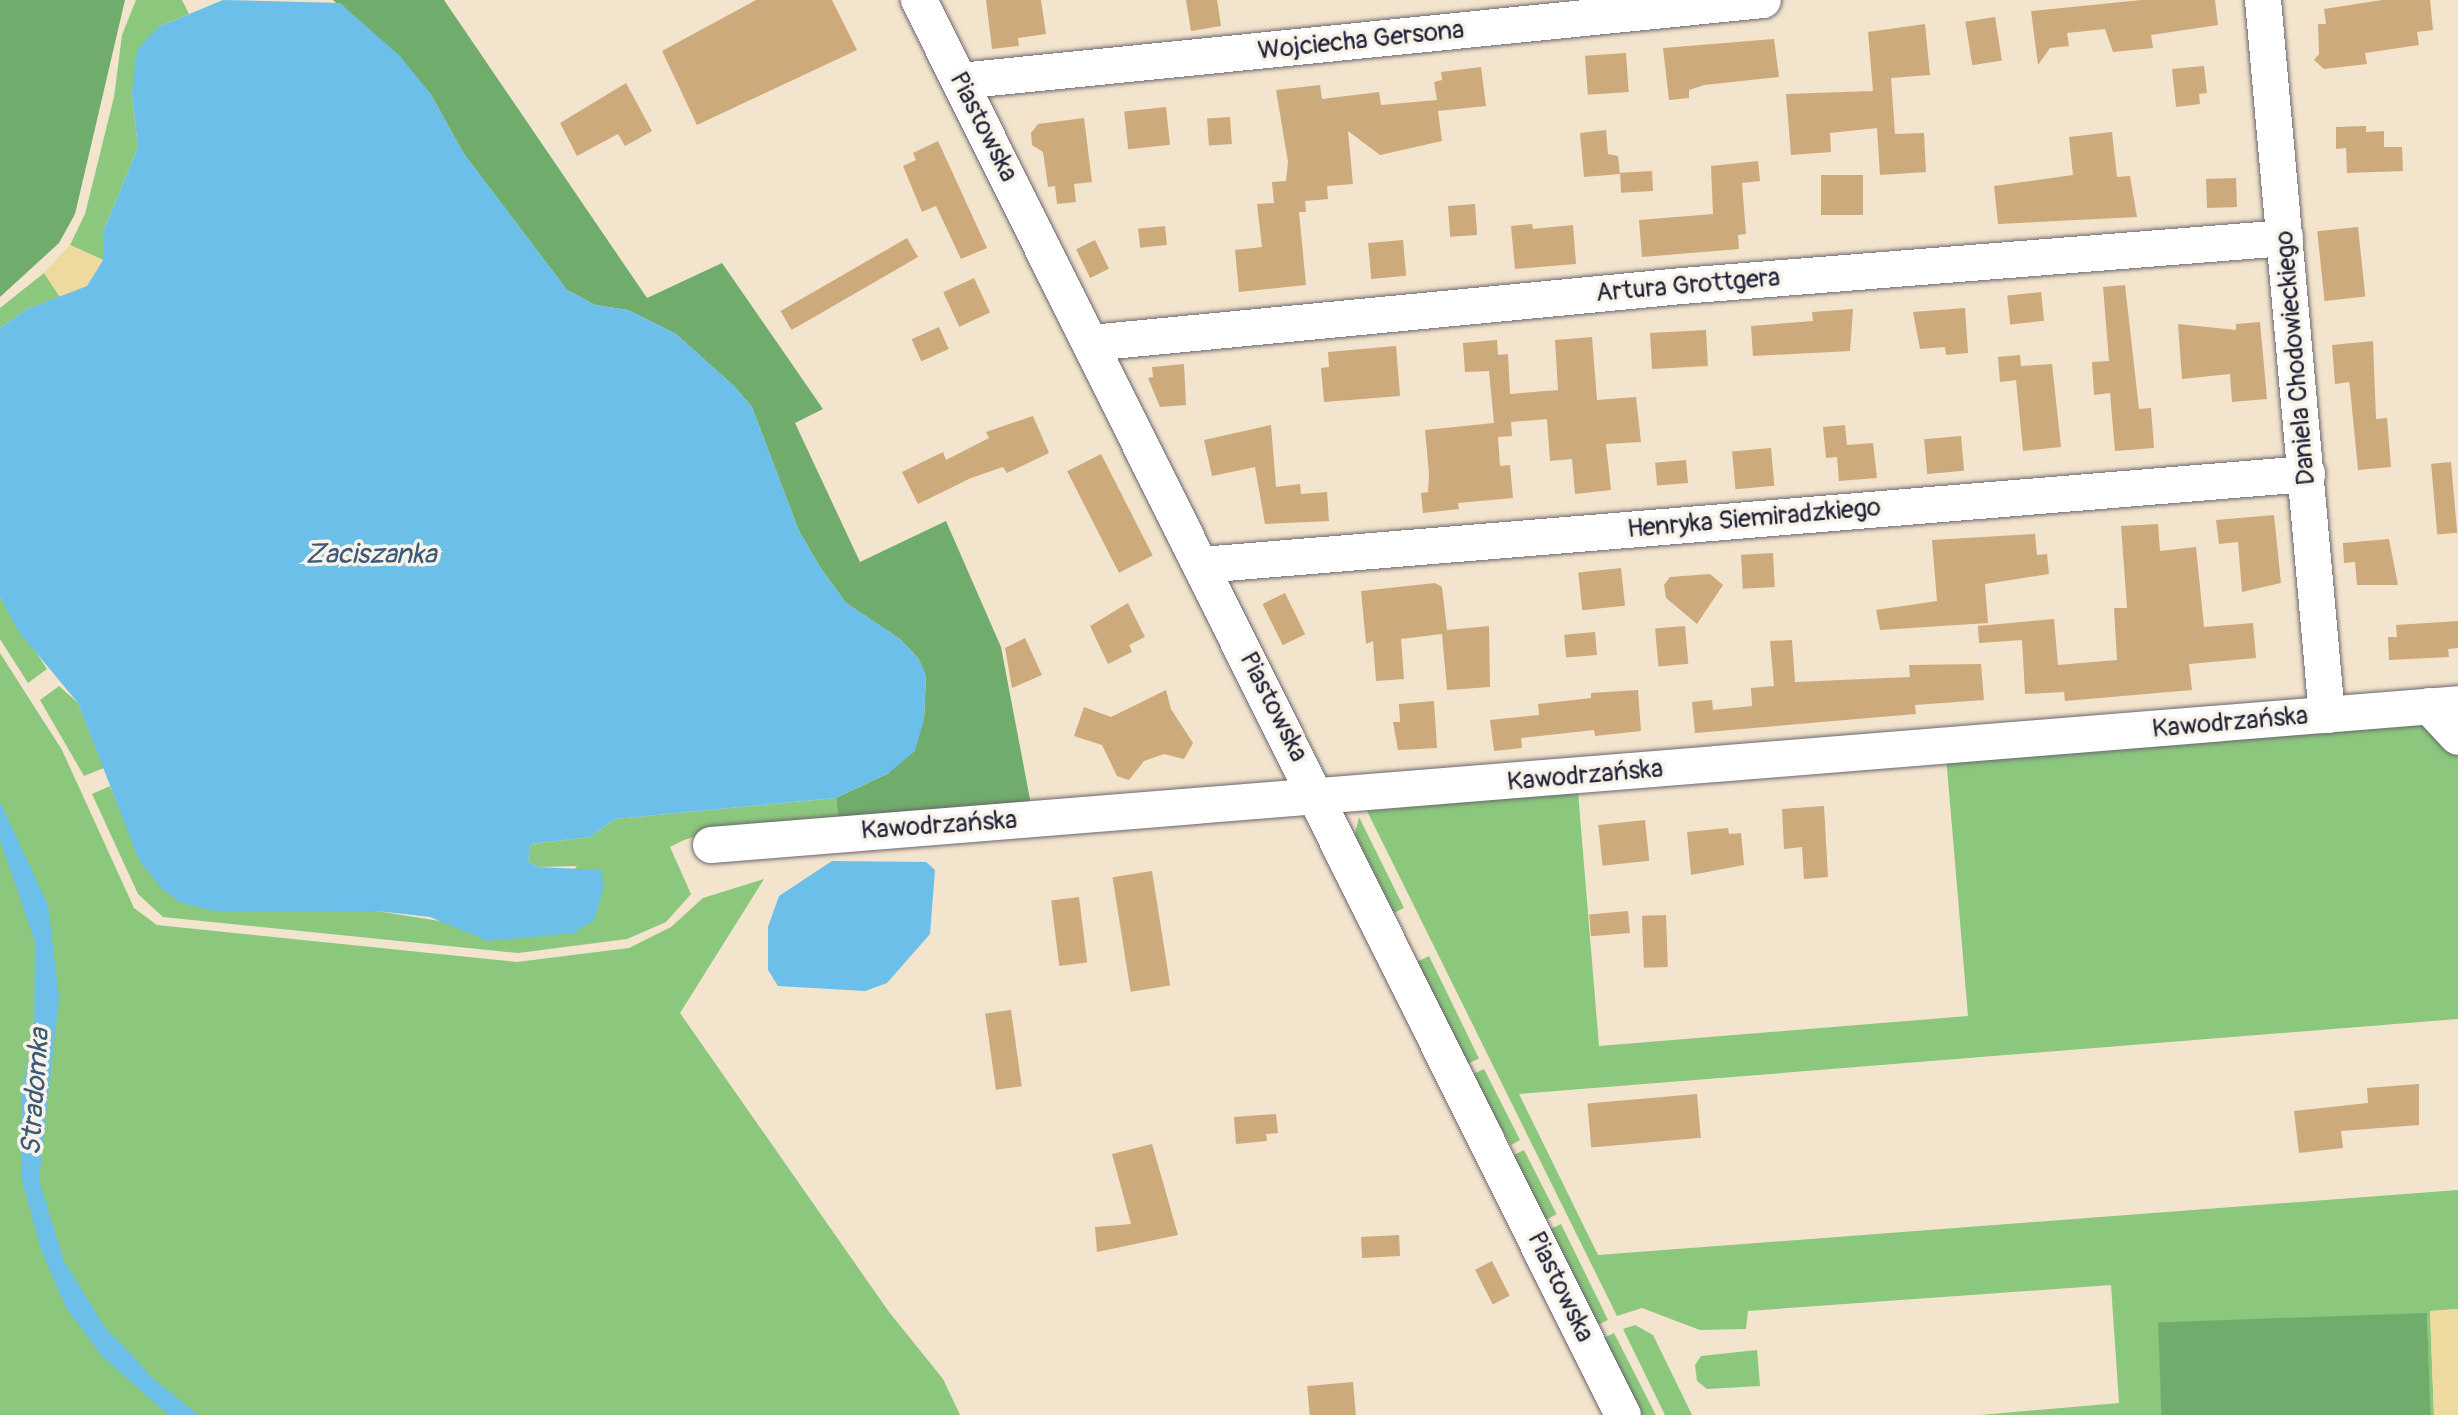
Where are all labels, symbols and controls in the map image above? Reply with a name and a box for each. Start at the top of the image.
street label: Wojciecha Gersona [1256,15,1466,67]
street label: Piastowska [942,67,1024,187]
street label: Daniela Chodowieckiego [2269,229,2323,487]
street label: Artura Grottgera [1595,262,1781,310]
street label: Henryka Siemiradzkiego [1626,492,1882,546]
water label: Zaciszanka [305,538,437,572]
street label: Piastowska [1232,647,1314,767]
street label: Kawodrzańska [2151,701,2309,745]
street label: Kawodrzańska [1506,754,1664,798]
street label: Kawodrzańska [860,805,1018,847]
water label: Stradomka [15,1027,57,1157]
street label: Piastowska [1520,1227,1600,1347]

